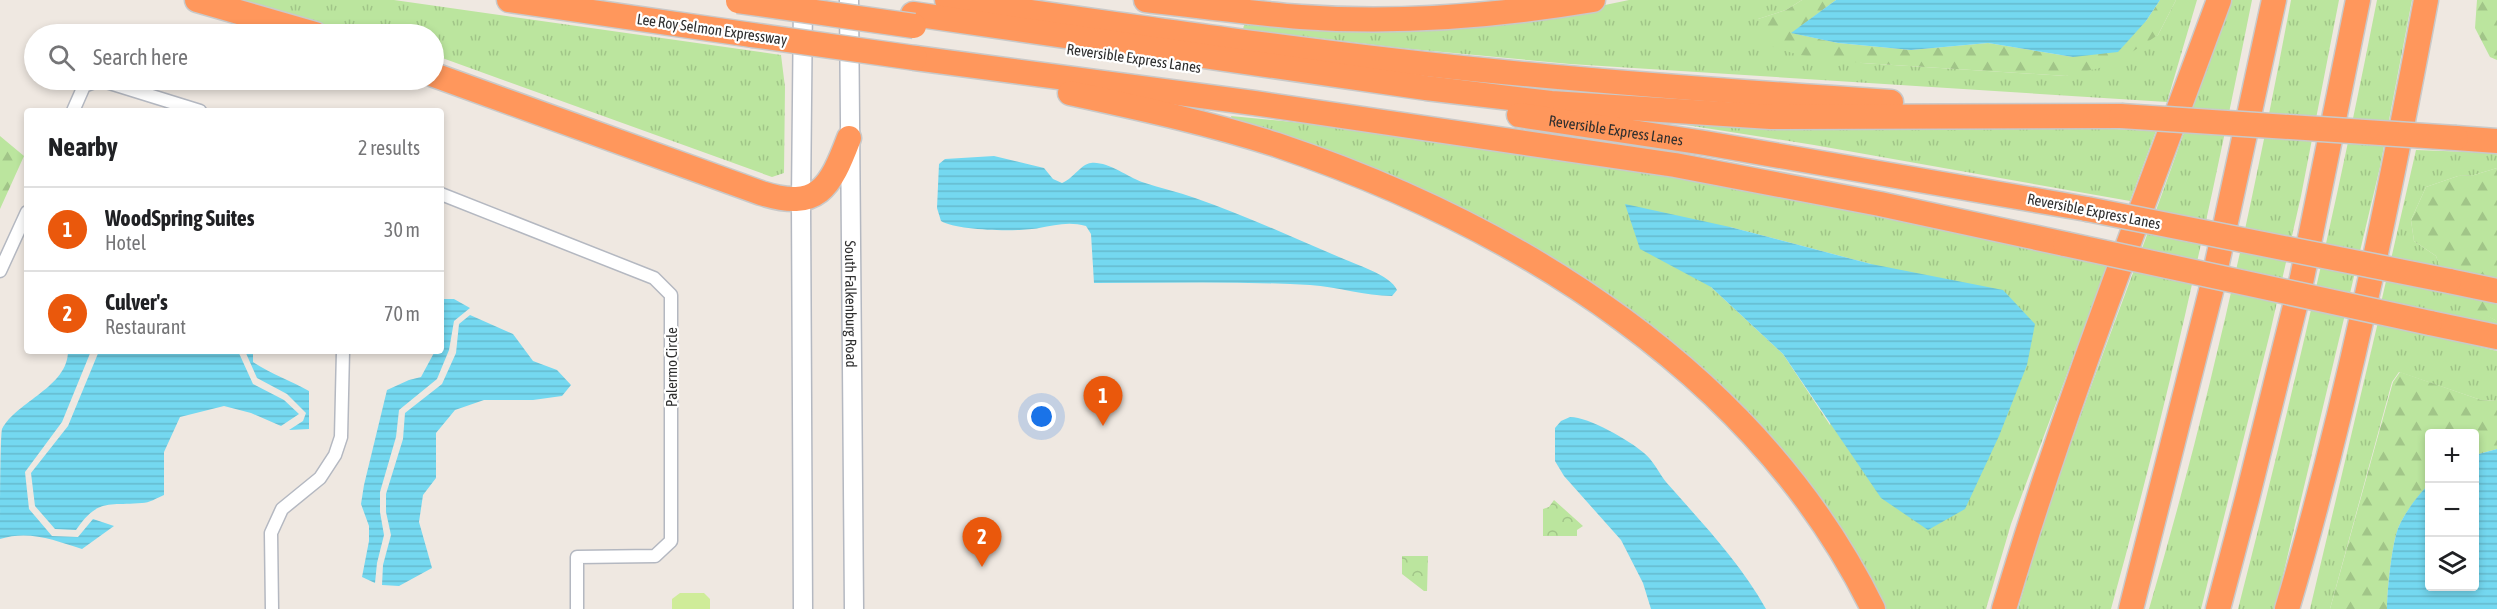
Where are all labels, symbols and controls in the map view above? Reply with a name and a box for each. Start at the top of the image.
street label: Lee Roy Selmon Expressway [636,10,788,48]
search box [24,24,444,90]
street label: Reversible Express Lanes [1066,40,1202,76]
icon: search [45,41,78,74]
text: Search here [93,44,188,70]
street label: Reversible Express Lanes [1548,111,1684,148]
text: Nearby [48,132,118,162]
text: 2 results [358,136,420,159]
street label: Reversible Express Lanes [2026,190,2162,232]
text: WoodSpring Suites [105,205,255,231]
text: 1 [63,218,72,241]
text: 30 m [384,218,420,241]
text: Hotel [105,231,146,254]
street label: South Falkenburg Road [842,240,861,368]
text: Culver's [105,289,168,315]
text: 2 [63,302,72,325]
text: 70 m [384,302,420,325]
text: Restaurant [105,315,186,338]
street label: Palermo Circle [663,327,680,407]
pin: 1 [1084,376,1122,426]
your location [1027,402,1056,431]
map controls [2425,429,2479,591]
button: + [2425,429,2479,483]
button: − [2425,483,2479,537]
pin: 2 [962,518,1002,567]
button: layers [2425,537,2479,591]

